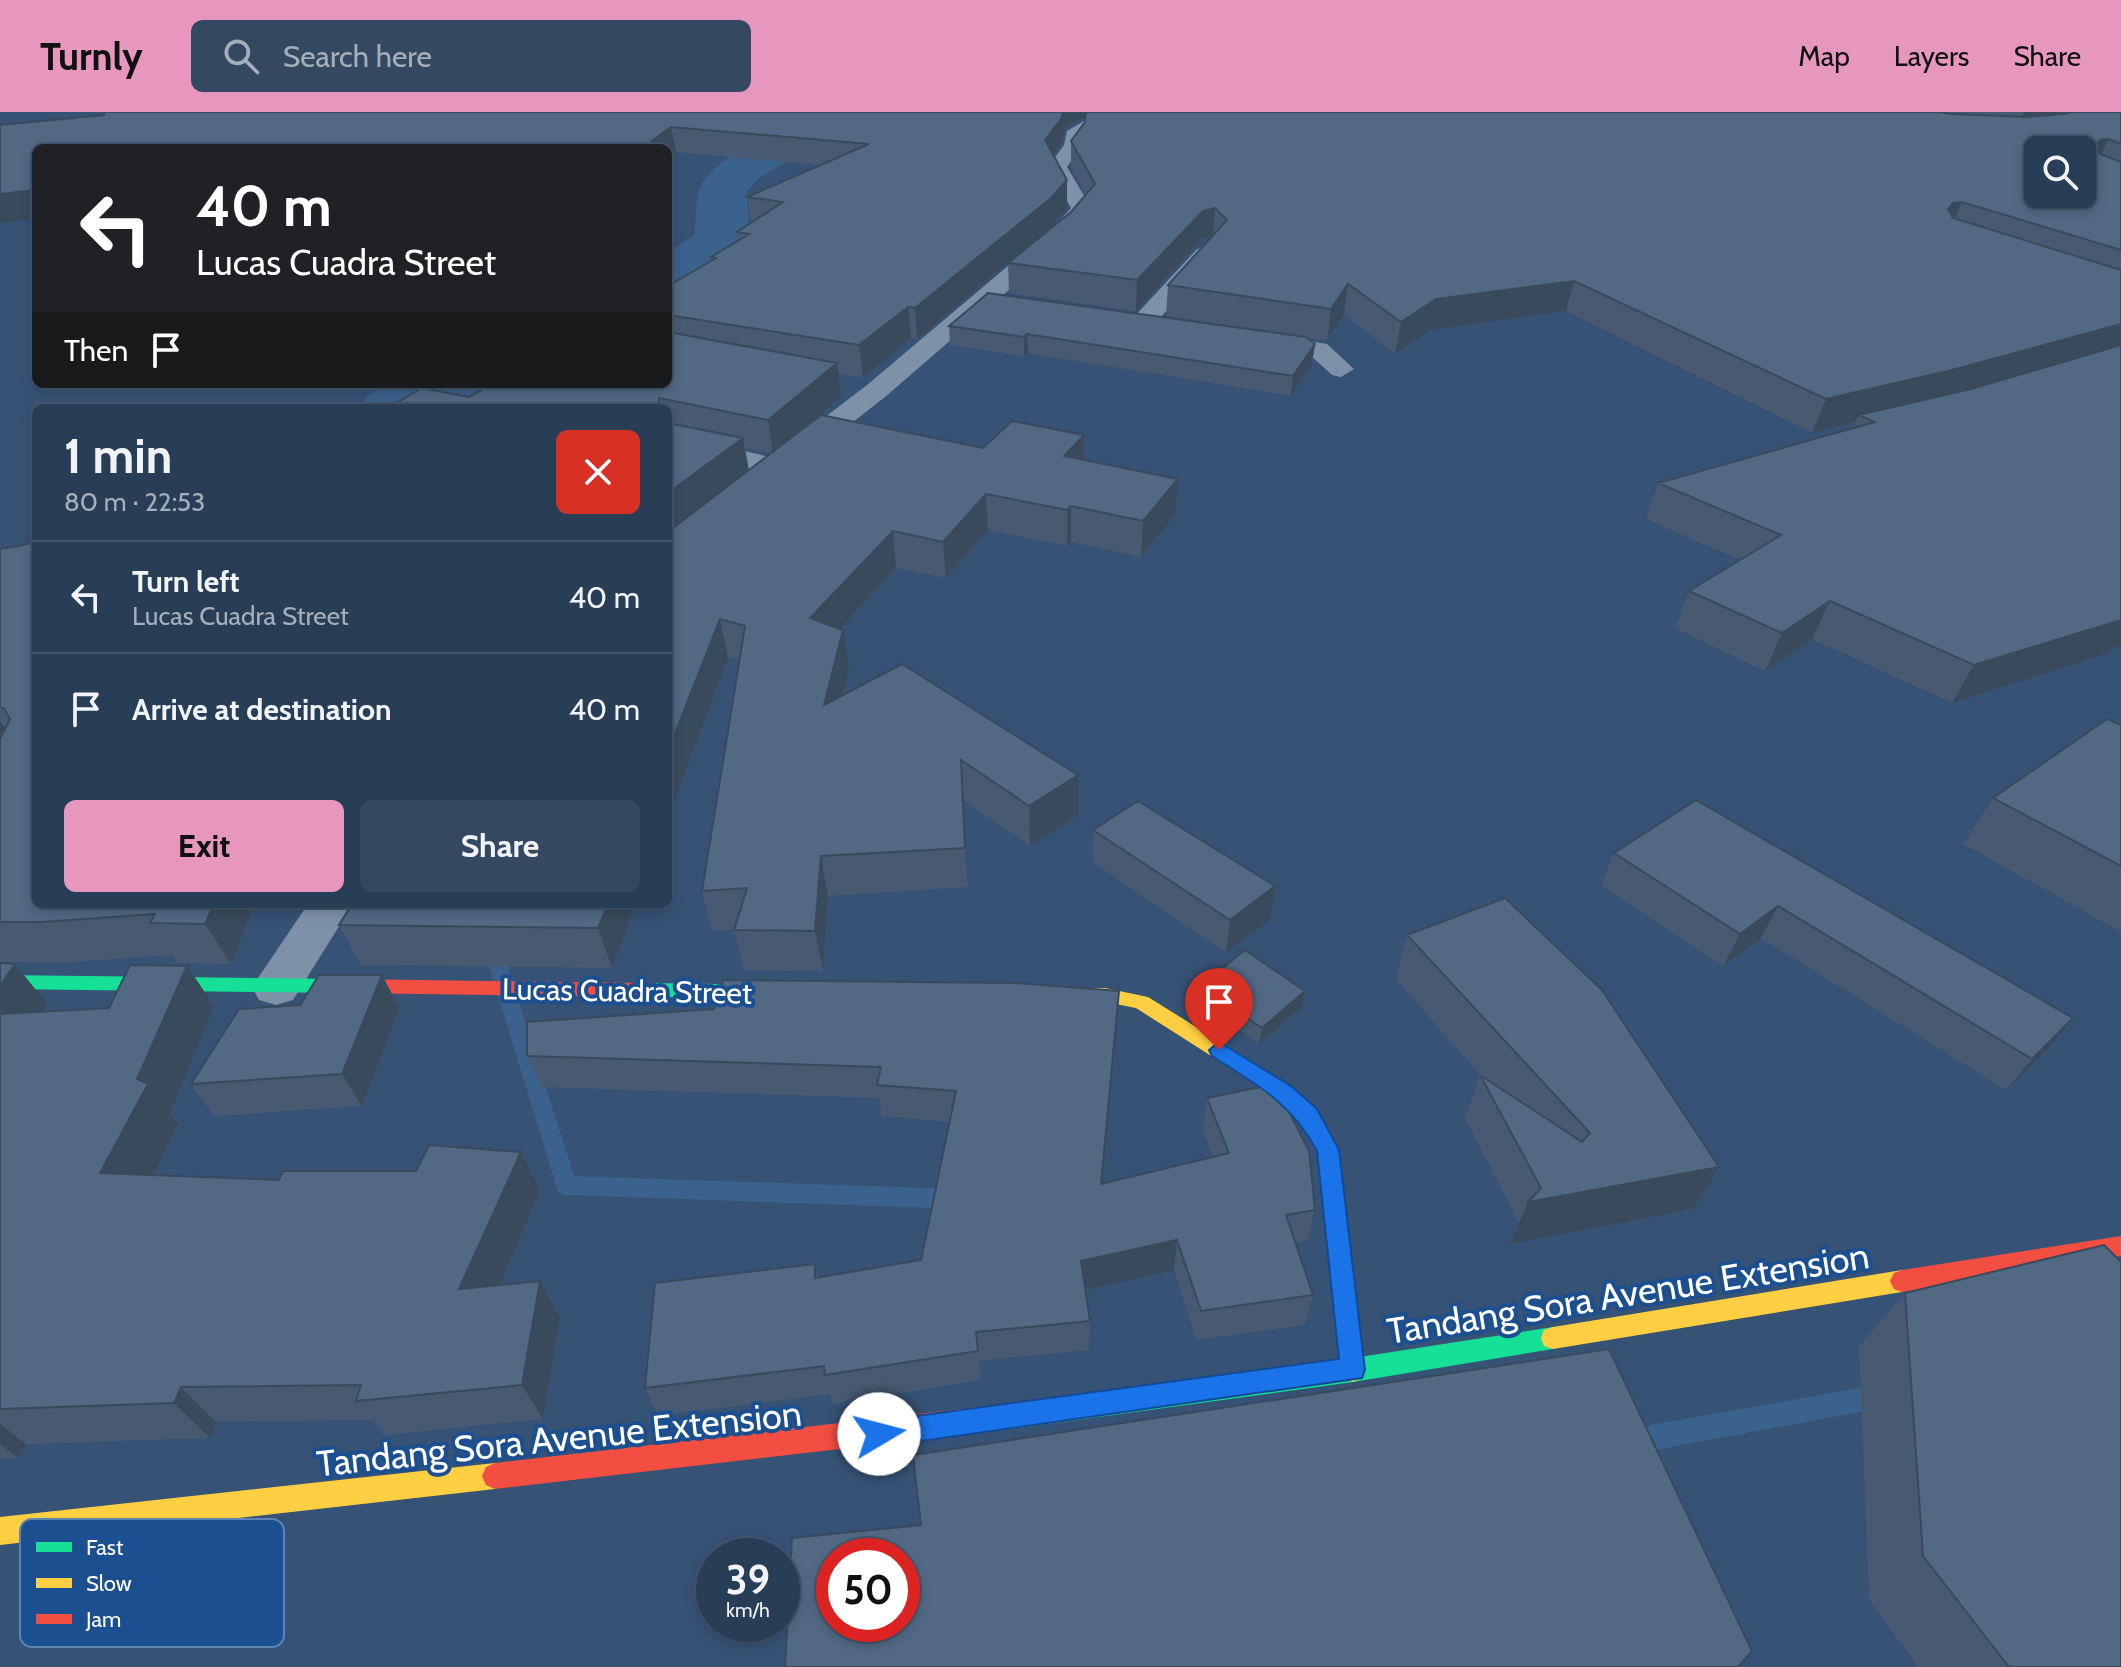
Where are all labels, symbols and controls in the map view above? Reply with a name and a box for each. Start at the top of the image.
search box [191,20,751,92]
text: Turnly [40,33,143,80]
icon: search [219,34,263,78]
text: Search here [283,38,432,75]
text: Map [1798,39,1850,73]
text: Layers [1894,39,1969,73]
text: Share [2013,39,2081,73]
map controls [2024,136,2096,208]
button: search [2024,136,2096,208]
text: 40 m [196,172,332,240]
icon: left [64,176,168,280]
text: Lucas Cuadra Street [196,240,496,284]
icon: arrive [144,328,188,372]
text: Then [64,332,128,369]
text: 1 min [64,427,172,485]
button: close [556,430,640,514]
text: 80 m · 22:53 [64,486,205,518]
text: Turn left [132,563,240,600]
icon: left [64,575,108,619]
text: 40 m [569,579,640,616]
text: Lucas Cuadra Street [132,600,349,632]
icon: arrive [64,687,108,731]
text: Arrive at destination [132,691,392,728]
text: 40 m [569,691,640,728]
button: Exit [64,800,344,892]
button: Share [360,800,640,892]
pin [1185,968,1253,1050]
street label: Lucas Cuadra Street [502,970,752,1012]
icon: arrive [1197,980,1241,1024]
street label: Tandang Sora Avenue Extension [1384,1233,1872,1353]
street label: Tandang Sora Avenue Extension [314,1391,804,1485]
position arrow [837,1392,921,1476]
legend [20,1519,284,1647]
text: Fast [86,1534,124,1561]
speed limit sign: 50 [816,1538,920,1642]
text: 39 [726,1555,770,1604]
text: Slow [86,1570,132,1597]
text: km/h [726,1598,770,1622]
text: Jam [85,1606,121,1633]

